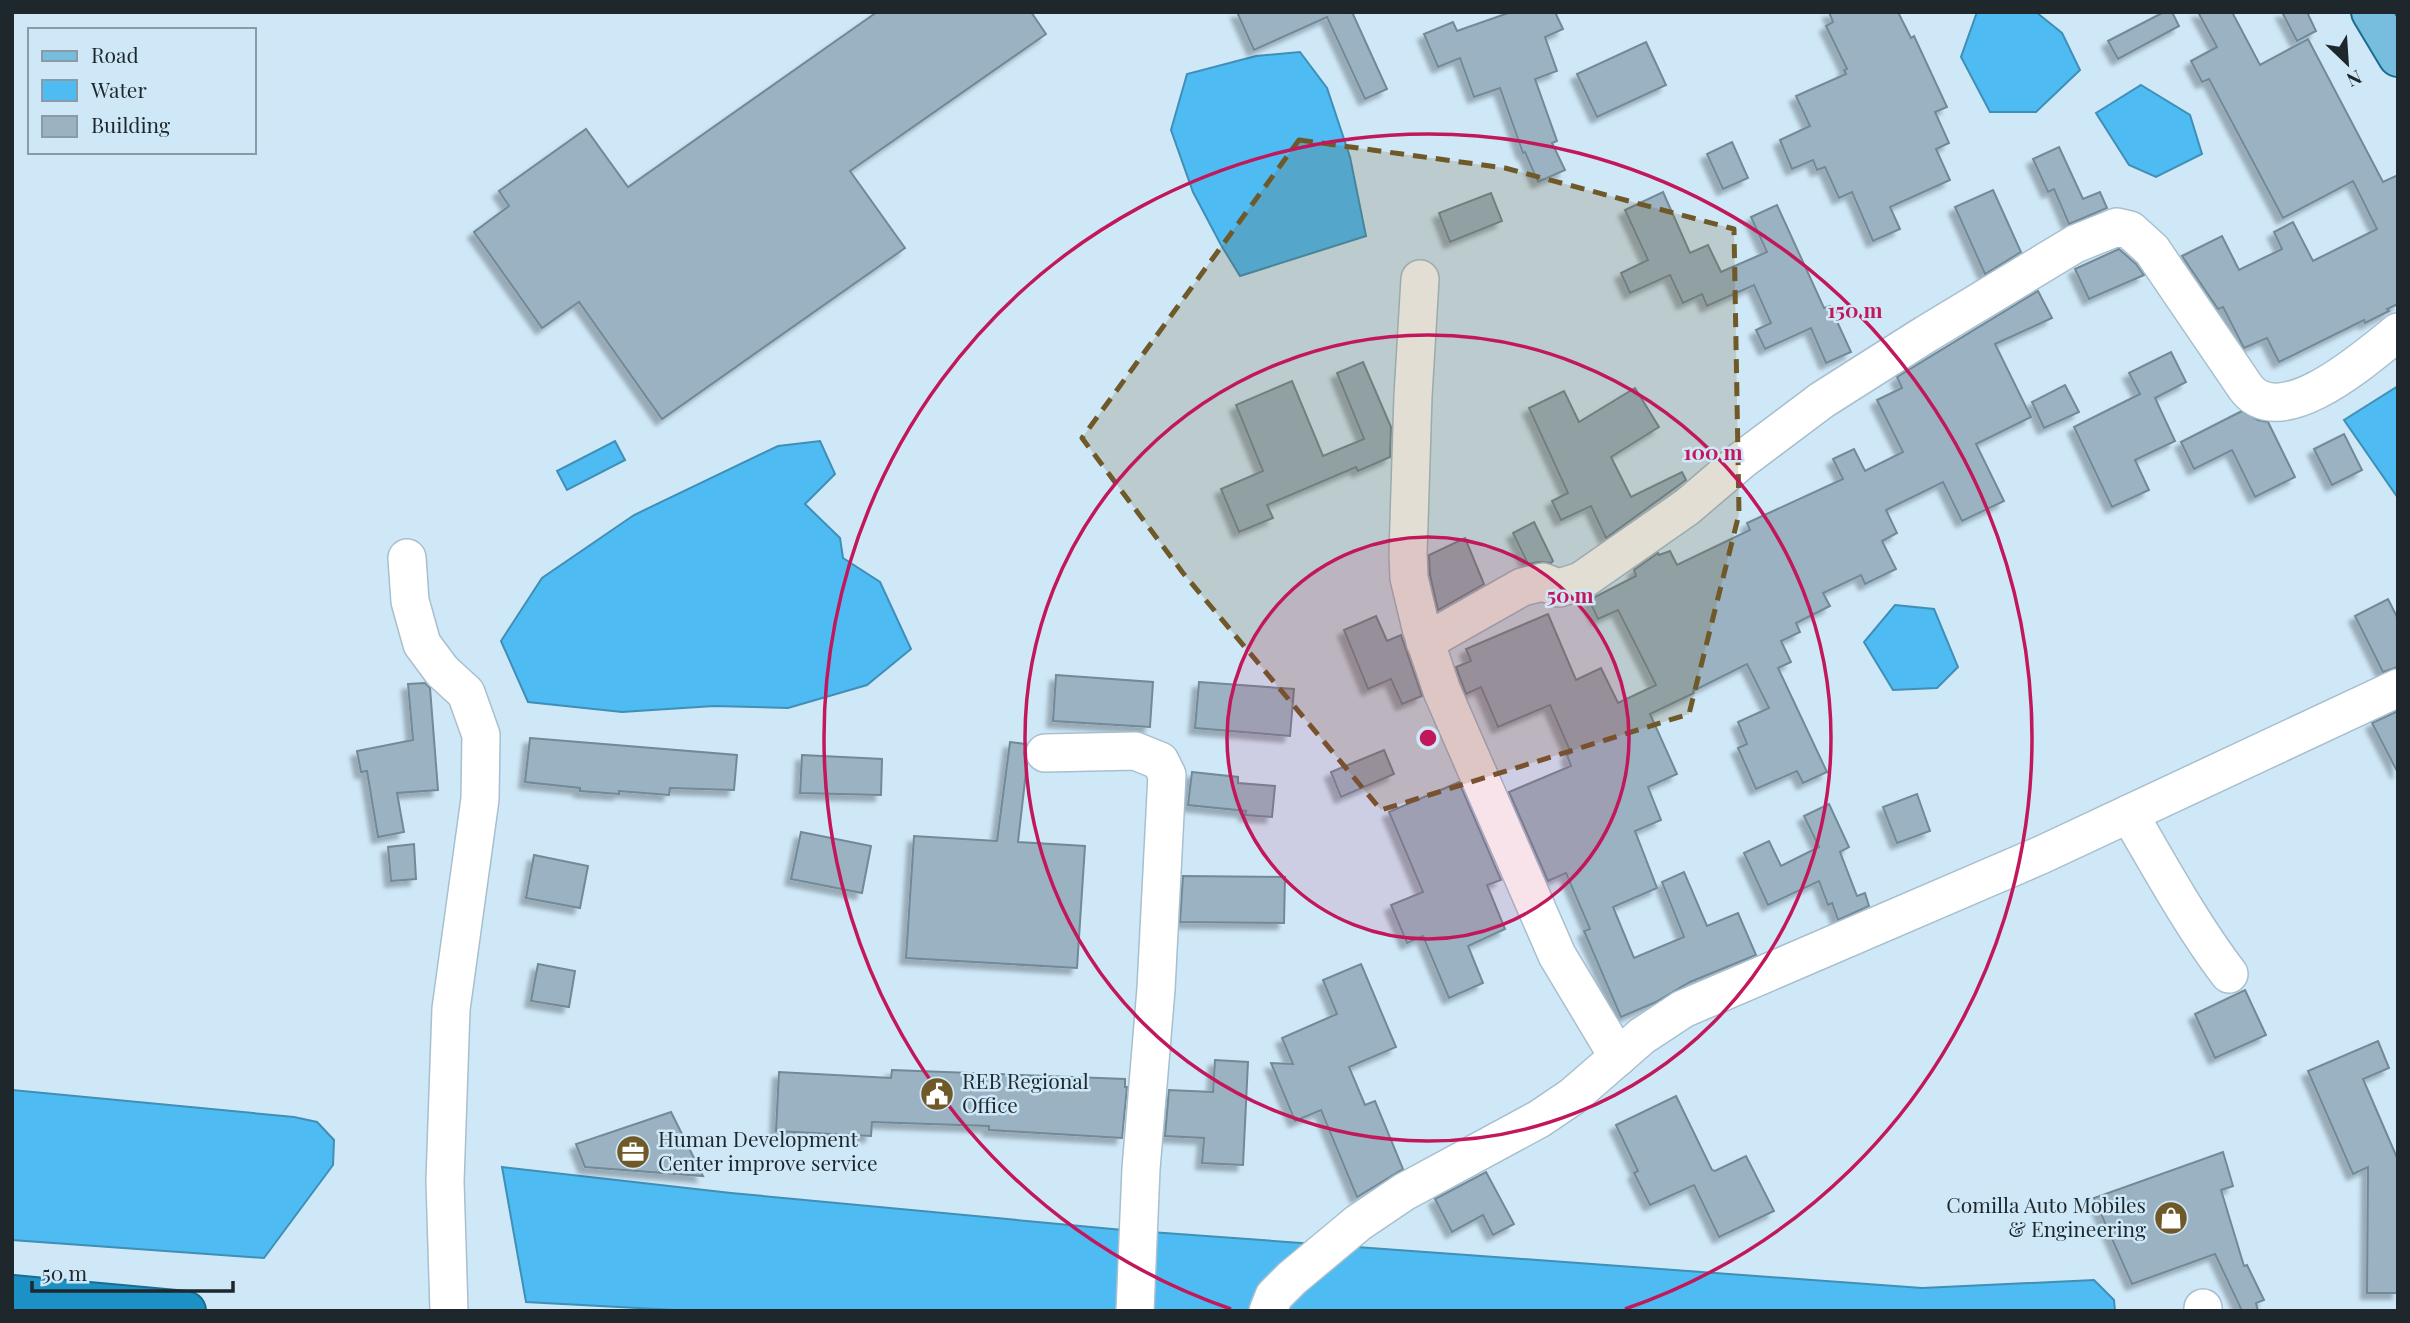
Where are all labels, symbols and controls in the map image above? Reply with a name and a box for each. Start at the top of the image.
legend [28,28,256,154]
north arrow [2312,28,2382,98]
text: Road [91,40,139,68]
text: N [2343,65,2366,94]
text: Water [90,75,147,103]
text: Building [91,110,170,138]
text: 150 m [1828,295,1882,323]
text: 100 m [1683,437,1743,465]
text: 50 m [1546,580,1594,608]
centre of rings [1416,726,1440,750]
place label: REB Regional Office [962,1066,1089,1118]
public building icon: REB Regional Office [918,1075,956,1113]
place label: Human Development Center improve service [658,1124,878,1176]
office icon: Human Development Center improve service [614,1133,652,1171]
place label: Comilla Auto Mobiles & Engineering [1946,1190,2146,1242]
shop icon: Comilla Auto Mobiles & Engineering [2152,1199,2190,1237]
scale bar [32,1250,233,1294]
text: 50 m [42,1258,88,1286]

